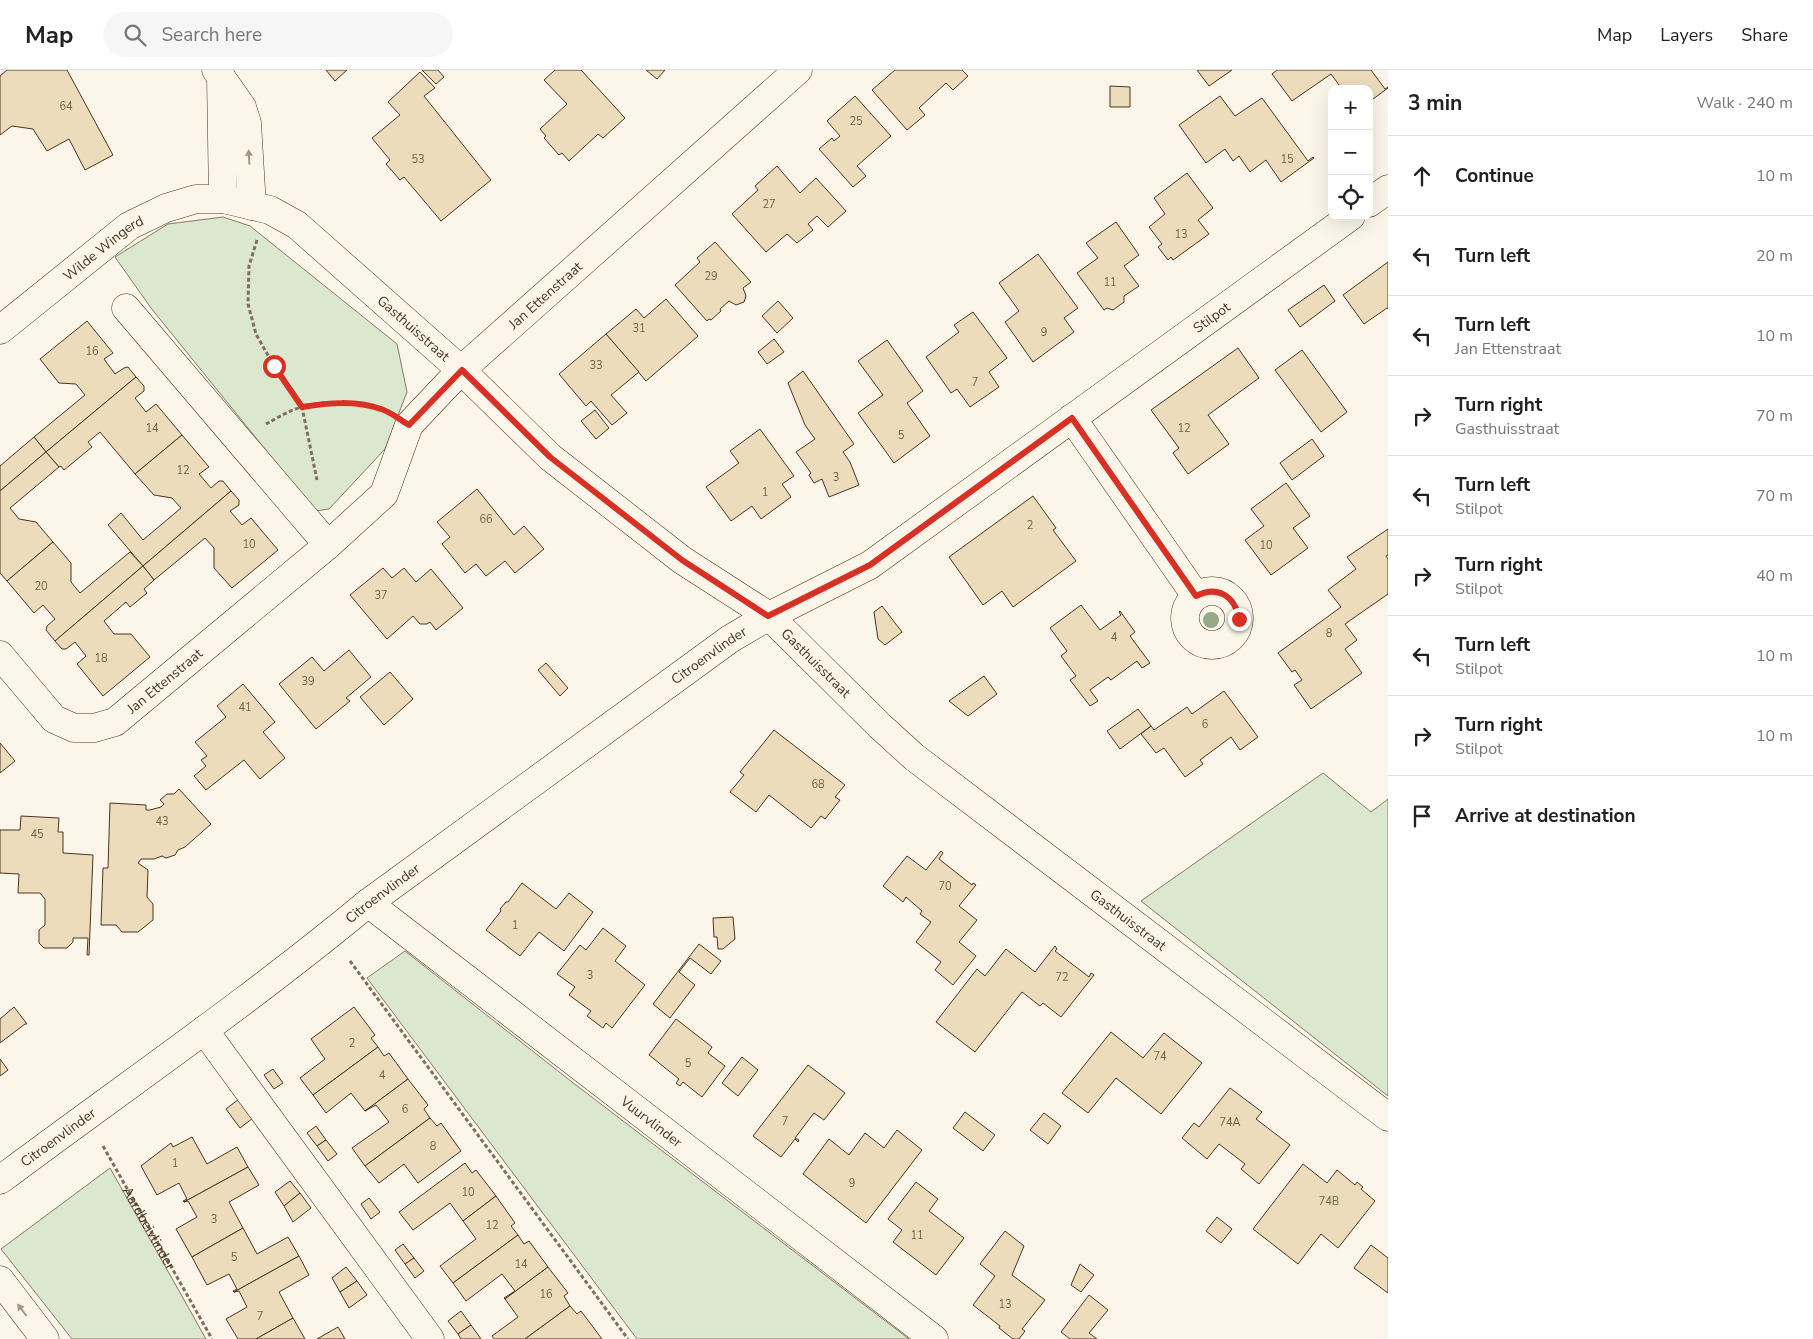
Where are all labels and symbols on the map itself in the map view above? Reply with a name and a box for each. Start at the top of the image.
house number: 64 [59,99,73,114]
house number: 25 [849,114,863,129]
one-way arrow [245,149,253,165]
house number: 53 [411,152,425,167]
house number: 15 [1280,152,1294,167]
house number: 27 [762,197,776,212]
street label: Wilde Wingerd [59,211,147,285]
house number: 13 [1174,227,1188,242]
street label: Jan Ettenstraat [503,257,586,334]
house number: 29 [704,269,718,284]
house number: 11 [1103,275,1117,290]
street label: Gasthuisstraat [373,291,454,366]
street label: Stilpot [1189,297,1234,337]
house number: 31 [632,321,646,336]
house number: 9 [1041,325,1047,340]
house number: 16 [85,344,99,359]
route start [263,355,286,378]
house number: 33 [589,358,603,373]
house number: 7 [972,375,978,390]
house number: 14 [145,421,159,436]
house number: 12 [1177,421,1191,436]
house number: 5 [898,428,905,443]
house number: 12 [176,463,190,478]
house number: 3 [833,470,839,485]
house number: 1 [762,485,768,500]
house number: 66 [479,512,493,527]
house number: 2 [1027,518,1033,533]
house number: 10 [242,537,256,552]
house number: 10 [1259,538,1273,553]
house number: 20 [34,579,48,594]
house number: 37 [374,588,388,603]
route end [1228,608,1251,631]
street label: Citroenvlinder [667,622,750,689]
street label: Gasthuisstraat [777,624,855,702]
house number: 8 [1326,626,1333,641]
house number: 4 [1111,630,1118,645]
street label: Jan Ettenstraat [122,644,206,718]
house number: 18 [94,651,108,666]
house number: 39 [301,674,315,689]
house number: 41 [238,700,252,715]
house number: 6 [1202,717,1209,732]
house number: 68 [811,777,825,792]
house number: 43 [155,814,169,829]
house number: 45 [30,827,44,842]
street label: Citroenvlinder [341,859,424,928]
house number: 70 [938,879,952,894]
street label: Gasthuisstraat [1086,885,1170,955]
house number: 1 [512,918,518,933]
house number: 3 [587,968,593,983]
house number: 72 [1055,970,1069,985]
house number: 2 [349,1036,355,1051]
house number: 74 [1153,1049,1167,1064]
house number: 5 [685,1056,692,1071]
house number: 4 [379,1068,386,1083]
street label: Vuurvlinder [616,1091,686,1151]
house number: 6 [402,1102,409,1117]
street label: Citroenvlinder [16,1103,99,1171]
house number: 7 [782,1114,788,1129]
house number: 74A [1219,1115,1241,1130]
house number: 8 [430,1139,437,1154]
house number: 1 [172,1156,178,1171]
house number: 9 [849,1176,855,1191]
street label: Aardbeivlinder [118,1183,180,1273]
house number: 10 [461,1185,475,1200]
house number: 74B [1319,1194,1339,1209]
house number: 3 [211,1212,217,1227]
house number: 12 [485,1218,499,1233]
house number: 11 [910,1228,924,1243]
house number: 5 [231,1250,238,1265]
house number: 14 [514,1257,528,1272]
house number: 16 [539,1287,553,1302]
house number: 13 [998,1297,1012,1312]
one-way arrow [17,1304,28,1317]
house number: 7 [257,1309,263,1324]

